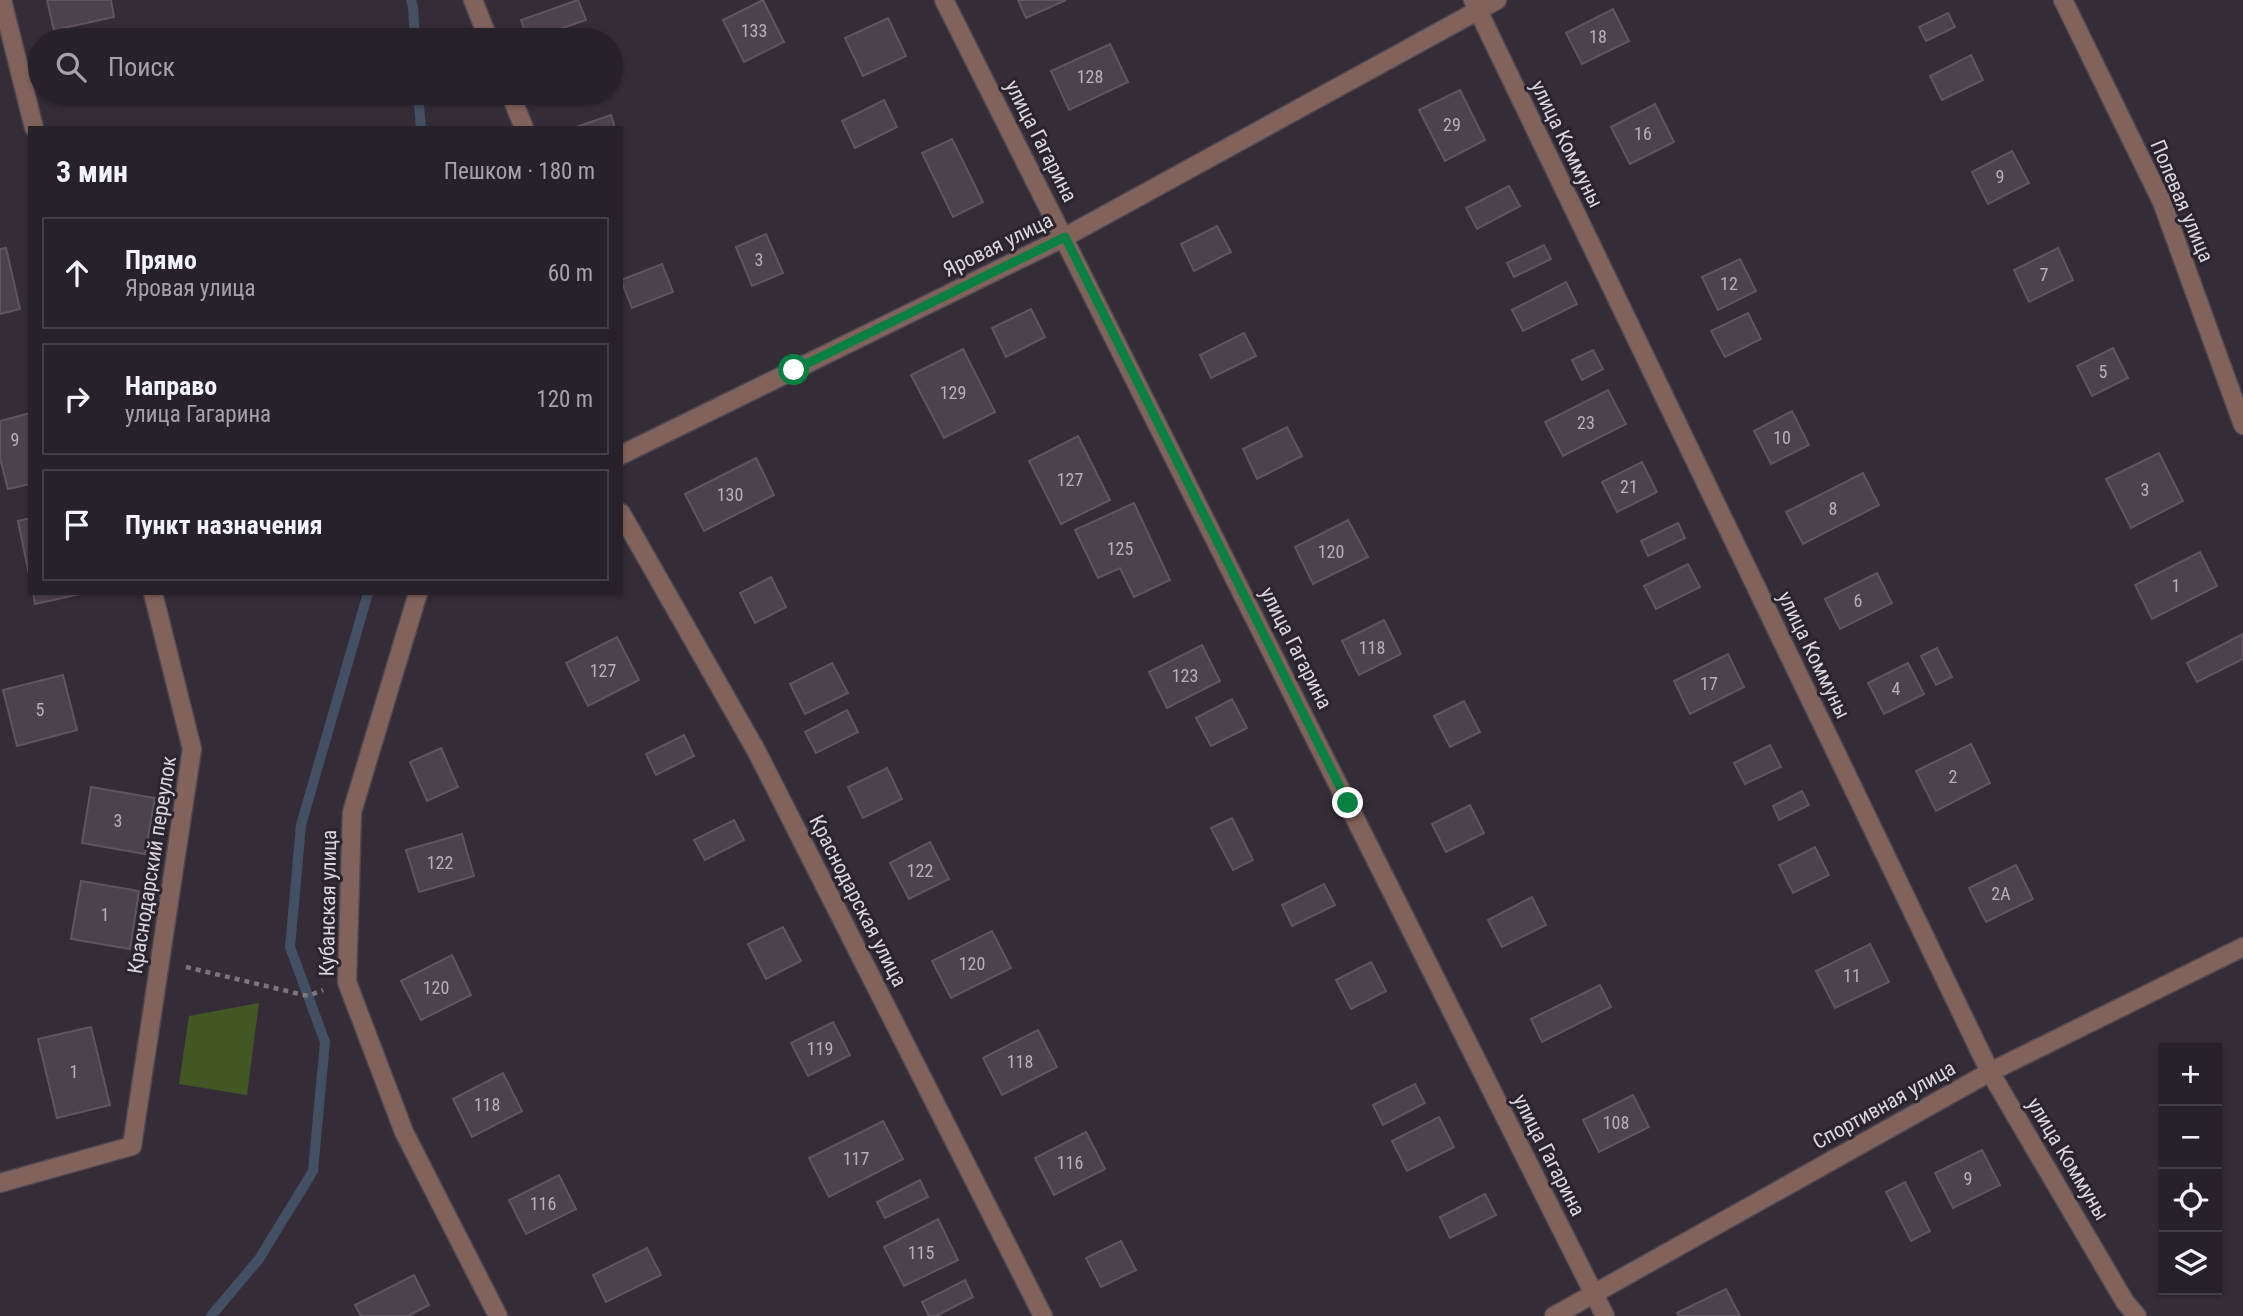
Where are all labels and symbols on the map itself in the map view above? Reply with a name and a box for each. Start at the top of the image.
house number: 133 [741,20,767,41]
house number: 18 [1589,26,1607,47]
house number: 128 [1077,66,1103,87]
street label: улица Гагарина [1000,76,1082,206]
street label: улица Коммуны [1526,76,1608,212]
house number: 29 [1443,114,1461,135]
house number: 16 [1634,123,1652,144]
street label: Полевая улица [2145,136,2219,266]
house number: 9 [1996,166,2004,187]
street label: Яровая улица [939,208,1057,282]
house number: 3 [755,249,763,270]
house number: 7 [2040,264,2049,285]
house number: 12 [1720,273,1738,294]
route start [778,354,809,385]
house number: 5 [2099,361,2108,382]
house number: 129 [940,382,966,403]
house number: 23 [1577,412,1595,433]
house number: 10 [1773,427,1791,448]
house number: 9 [11,429,19,450]
house number: 127 [1057,469,1083,490]
house number: 21 [1620,476,1638,497]
house number: 3 [2141,479,2149,500]
house number: 130 [717,484,743,505]
house number: 8 [1829,498,1837,519]
house number: 125 [1107,538,1133,559]
house number: 120 [1318,541,1344,562]
house number: 1 [2172,575,2180,596]
street label: улица Гагарина [1255,583,1337,713]
street label: улица Коммуны [1773,587,1855,723]
house number: 6 [1854,590,1862,611]
house number: 118 [1359,637,1385,658]
house number: 127 [590,660,616,681]
house number: 123 [1172,665,1198,686]
house number: 17 [1700,673,1718,694]
house number: 4 [1892,678,1901,699]
house number: 5 [36,699,45,720]
street label: Краснодарский переулок [123,754,181,976]
house number: 2 [1949,766,1958,787]
route end [1332,787,1363,818]
house number: 3 [114,810,122,831]
street label: Краснодарская улица [804,811,912,991]
street label: Кубанская улица [315,829,341,977]
house number: 122 [427,852,453,873]
house number: 122 [907,860,933,881]
house number: 2А [1991,883,2011,904]
house number: 1 [101,904,109,925]
house number: 120 [959,953,985,974]
house number: 11 [1843,965,1861,986]
house number: 120 [423,977,449,998]
house number: 119 [807,1038,833,1059]
house number: 118 [1007,1051,1033,1072]
street label: Спортивная улица [1808,1056,1960,1154]
house number: 1 [70,1061,78,1082]
street label: улица Гагарина [1508,1090,1590,1220]
street label: улица Коммуны [2022,1093,2114,1225]
house number: 118 [474,1094,500,1115]
house number: 108 [1603,1112,1629,1133]
house number: 117 [843,1148,869,1169]
house number: 116 [1057,1152,1083,1173]
house number: 9 [1964,1168,1972,1189]
house number: 116 [530,1193,556,1214]
house number: 115 [908,1242,934,1263]

